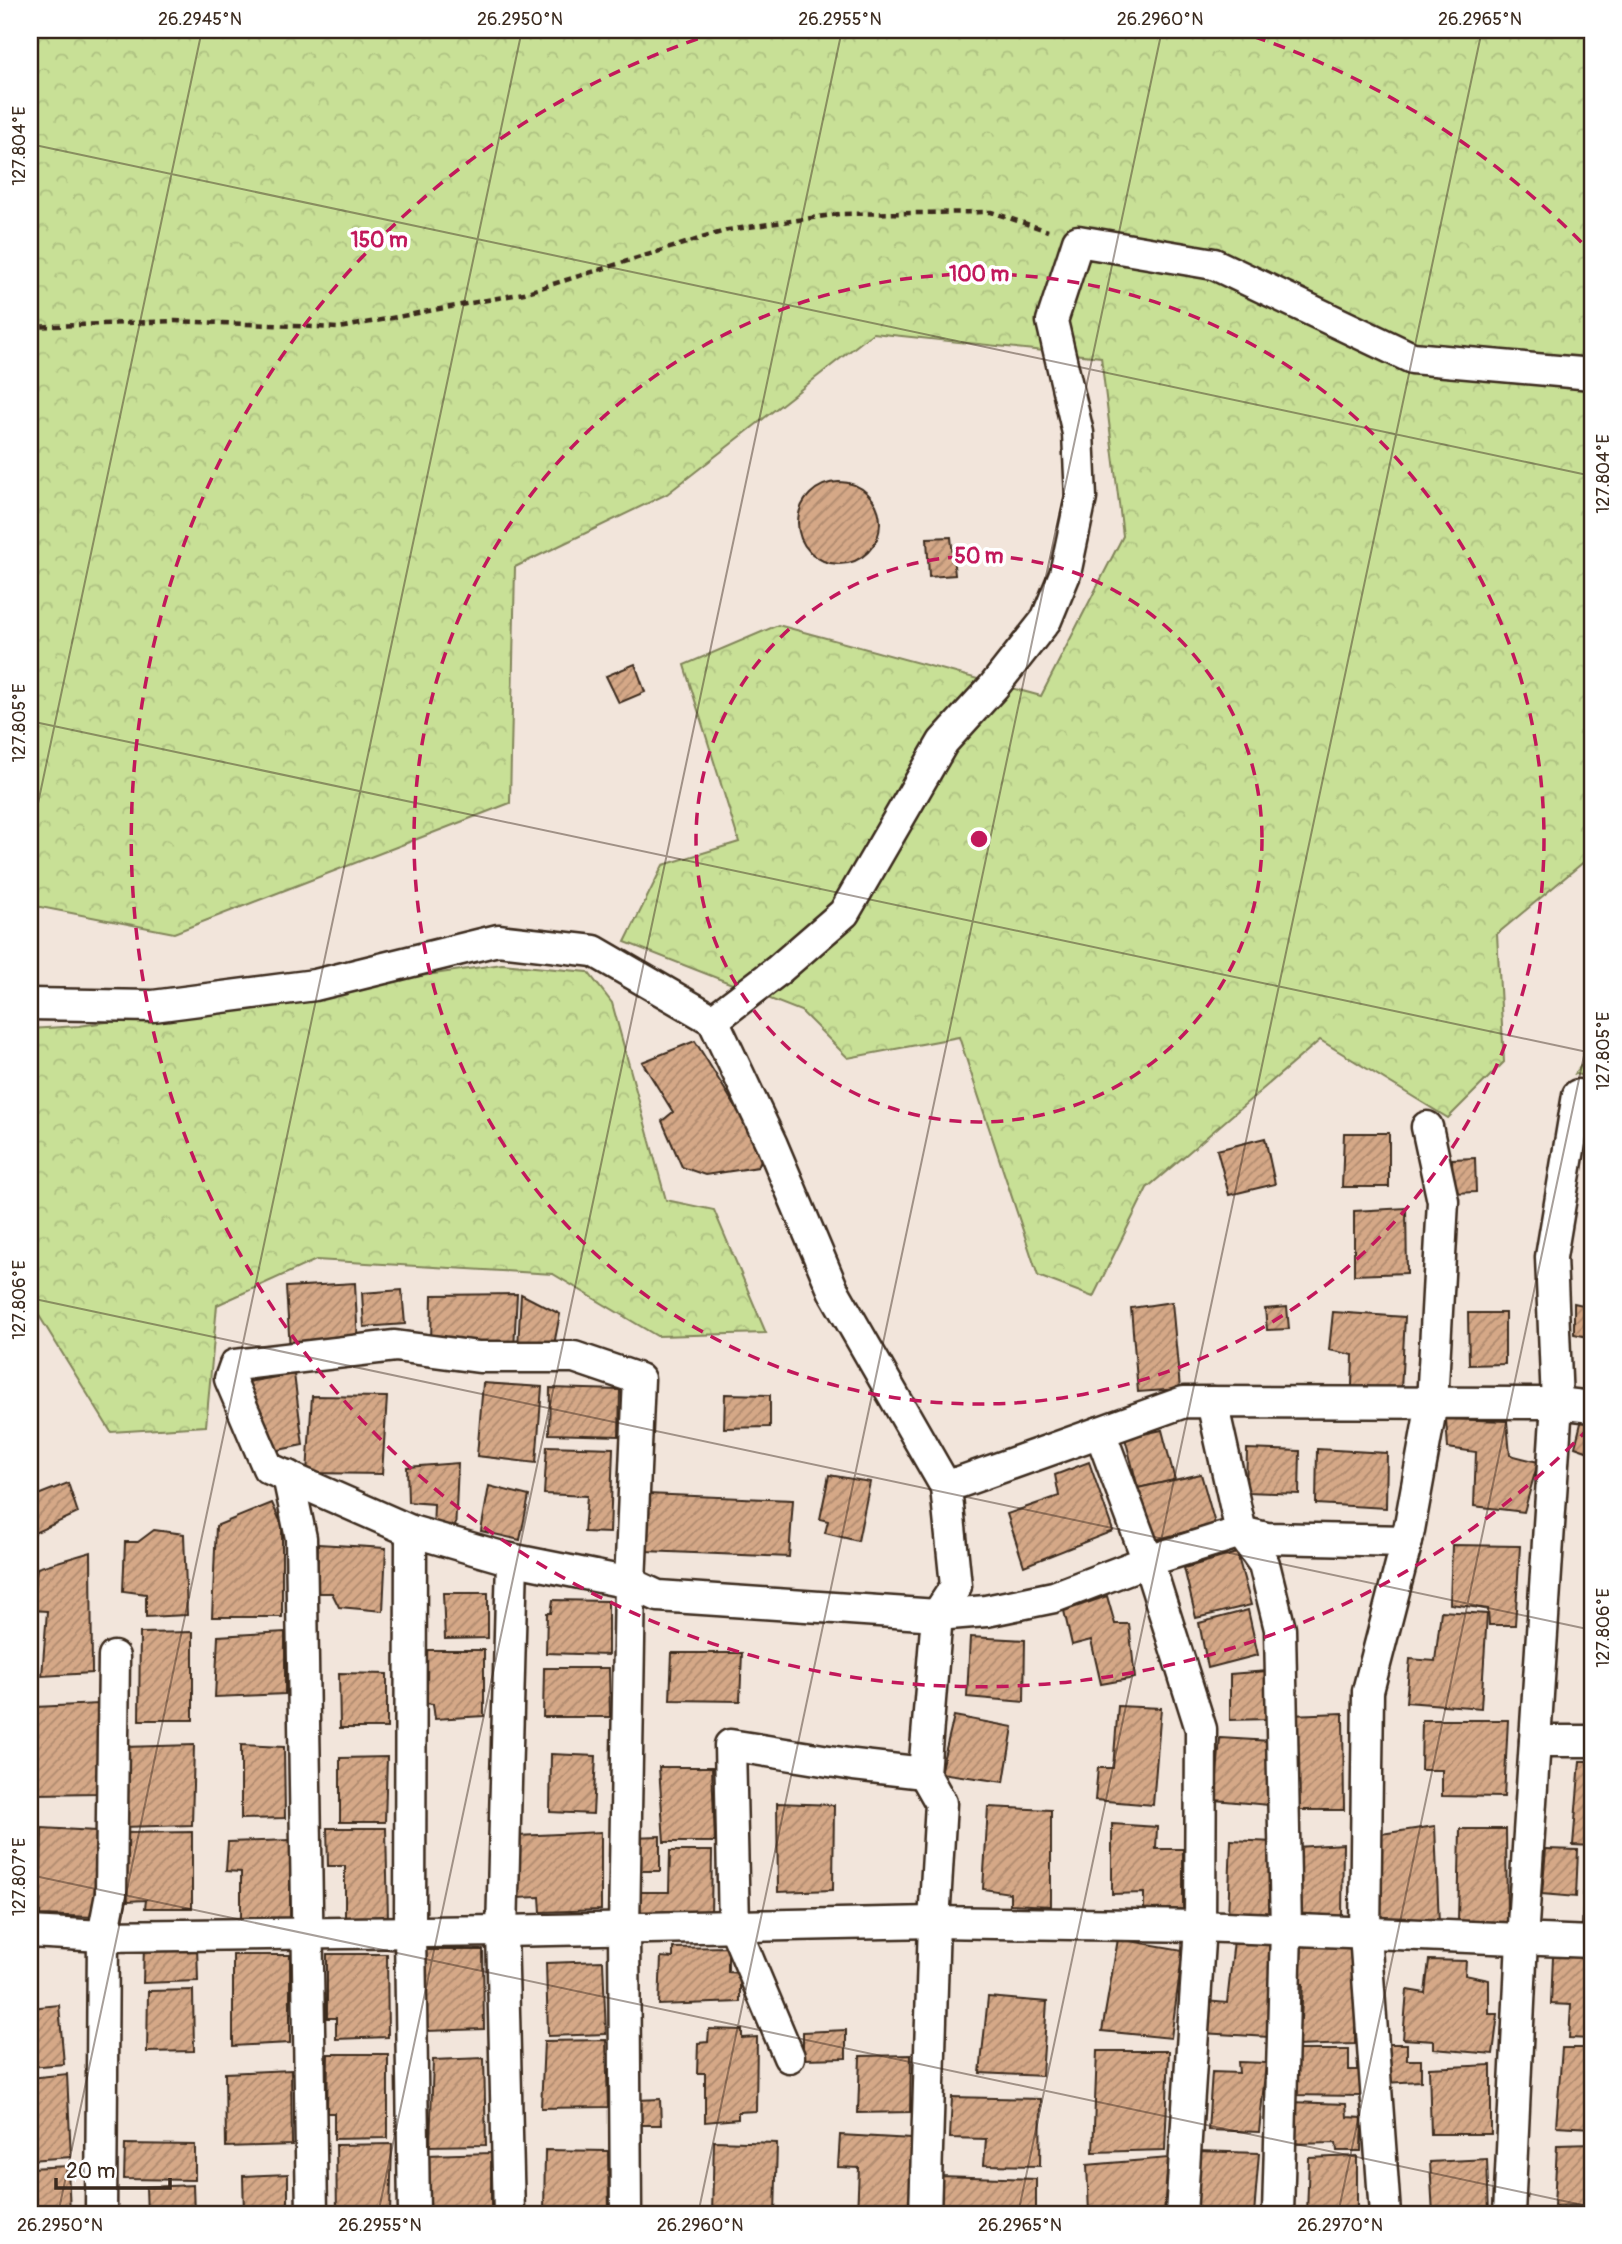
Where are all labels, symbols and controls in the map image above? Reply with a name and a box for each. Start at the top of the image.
text: 26.2945°N [158,8,242,31]
text: 26.2950°N [477,8,563,31]
text: 26.2955°N [798,8,882,31]
text: 26.2960°N [1117,8,1203,31]
text: 26.2965°N [1438,8,1522,31]
text: 127.804°E [8,106,31,186]
text: 150 m [350,227,408,254]
text: 100 m [949,261,1009,288]
text: 127.804°E [1592,434,1615,514]
text: 50 m [955,543,1004,570]
text: 127.805°E [8,684,31,762]
centre of rings [967,827,991,851]
text: 127.805°E [1592,1012,1615,1090]
text: 127.806°E [8,1260,31,1340]
text: 127.806°E [1592,1588,1615,1668]
text: 127.807°E [8,1838,31,1916]
scale bar [56,2146,170,2190]
text: 20 m [66,2158,115,2185]
text: 26.2950°N [17,2214,103,2237]
text: 26.2955°N [338,2214,422,2237]
text: 26.2960°N [657,2214,743,2237]
text: 26.2965°N [978,2214,1062,2237]
text: 26.2970°N [1297,2214,1383,2237]

